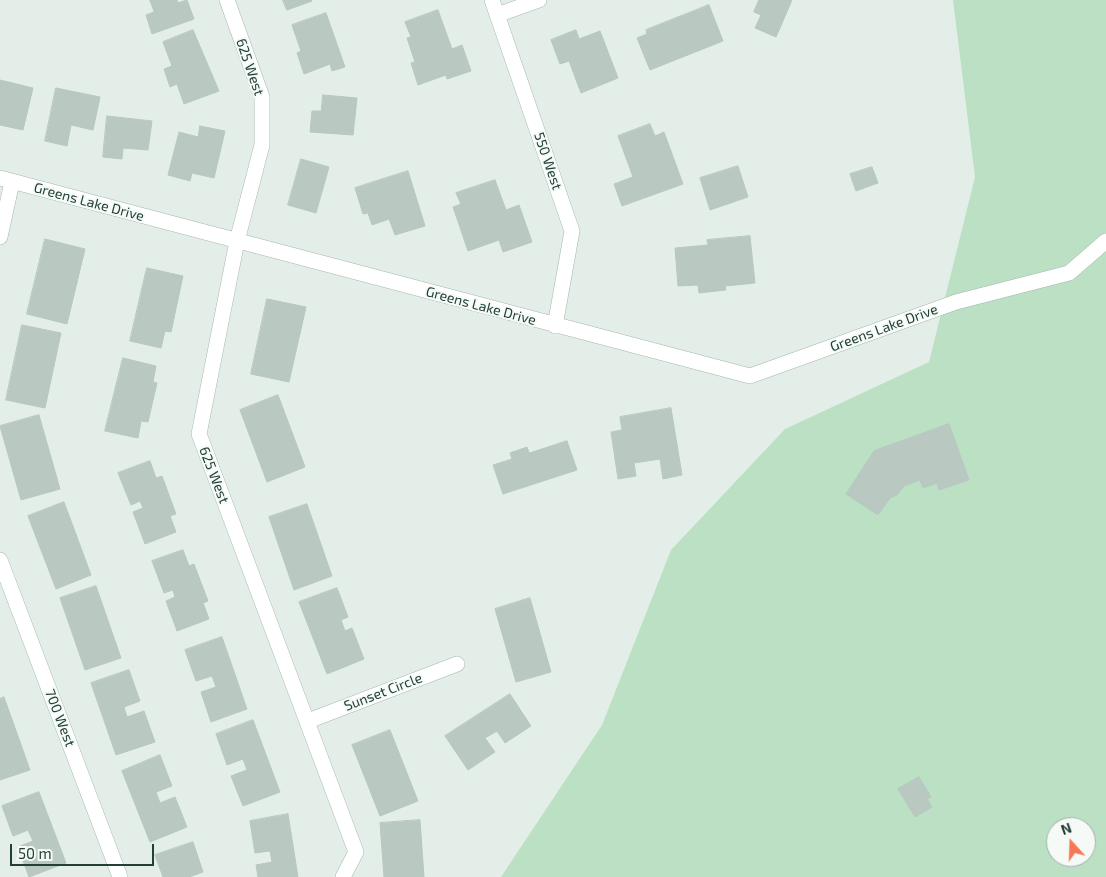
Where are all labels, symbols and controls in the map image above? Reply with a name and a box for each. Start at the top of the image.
street label: 625 West [232,36,268,98]
street label: 550 West [530,130,566,192]
street label: Greens Lake Drive [32,179,146,225]
street label: Greens Lake Drive [424,283,538,329]
street label: Greens Lake Drive [828,301,940,355]
street label: 625 West [195,444,233,506]
street label: Sunset Circle [341,669,425,715]
street label: 700 West [41,687,79,749]
north arrow [1046,817,1096,867]
text: N [1058,819,1074,838]
scale bar [12,834,156,866]
text: 50 m [18,844,52,862]

